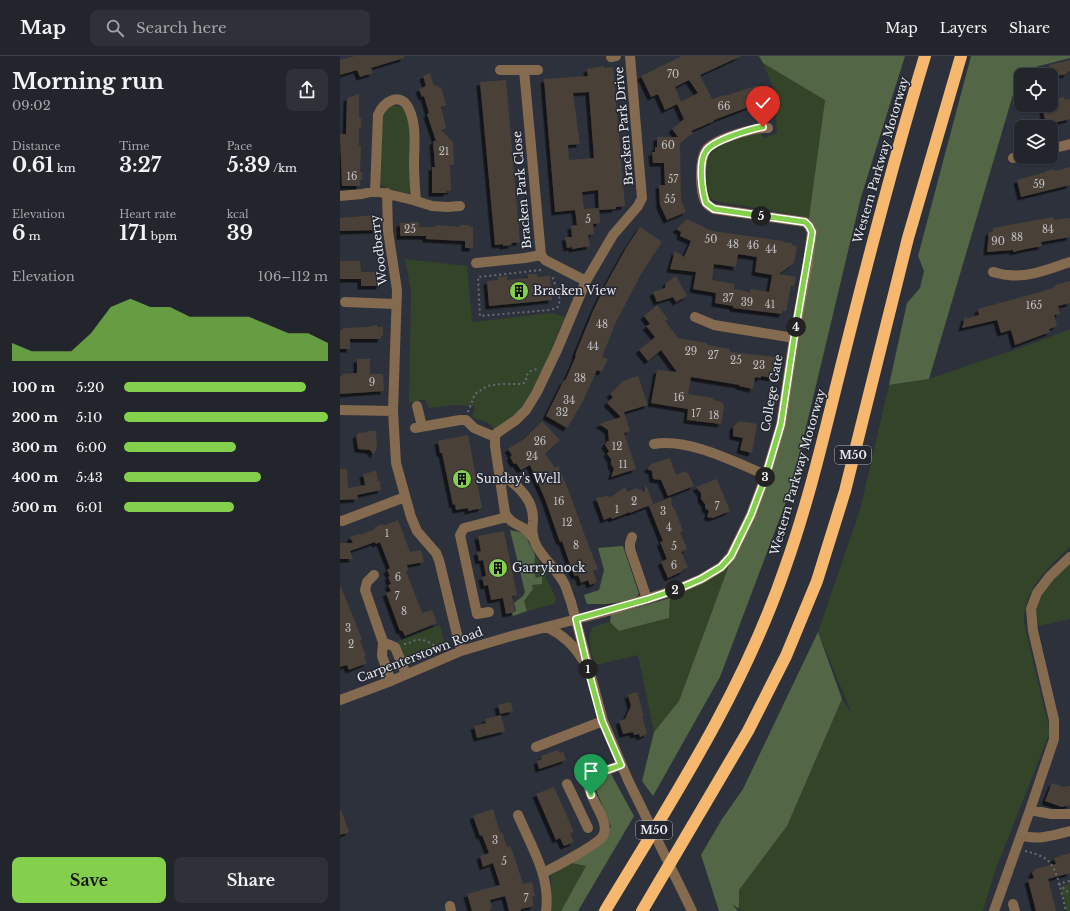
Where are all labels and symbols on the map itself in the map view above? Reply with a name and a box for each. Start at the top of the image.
street label: Bracken Park Drive [611,66,636,186]
house number: 70 [667,68,679,81]
street label: Western Parkway Motorway [849,75,912,246]
pin [746,86,780,127]
house number: 66 [718,100,730,113]
street label: Bracken Park Close [509,130,534,250]
house number: 60 [661,139,675,152]
house number: 21 [439,145,449,158]
house number: 16 [347,170,357,183]
house number: 57 [668,173,679,186]
house number: 59 [1033,178,1045,191]
house number: 55 [664,193,676,206]
pin: 5 [751,206,771,226]
house number: 5 [585,213,591,226]
street label: Woodberry [367,214,390,287]
house number: 25 [404,223,416,236]
house number: 84 [1042,223,1054,236]
house number: 88 [1011,231,1023,244]
house number: 50 [705,233,717,246]
house number: 90 [991,235,1005,248]
house number: 48 [727,238,739,251]
house number: 46 [747,239,759,252]
house number: 44 [765,243,777,256]
building icon: Bracken View [508,280,530,302]
place label: Bracken View [533,283,617,298]
house number: 37 [722,292,735,305]
house number: 39 [741,296,753,309]
house number: 41 [765,298,775,311]
house number: 165 [1026,299,1043,312]
pin: 4 [786,317,806,337]
house number: 48 [596,318,608,331]
house number: 44 [587,340,599,353]
house number: 29 [685,345,697,358]
house number: 27 [707,349,720,362]
street label: College Gate [757,353,786,433]
house number: 25 [730,354,742,367]
house number: 23 [753,359,765,372]
house number: 38 [574,372,586,385]
house number: 9 [369,376,375,389]
street label: Western Parkway Motorway [766,387,829,558]
house number: 16 [674,391,684,404]
house number: 34 [563,394,575,407]
house number: 32 [556,406,568,419]
house number: 17 [691,407,702,420]
house number: 18 [709,409,719,422]
house number: 26 [534,435,546,448]
house number: 12 [612,440,622,453]
road number: M50 [835,446,871,464]
house number: 24 [526,450,538,463]
house number: 11 [619,458,627,471]
pin: 3 [755,467,775,487]
building icon: Sunday's Well [451,468,473,490]
place label: Sunday's Well [476,471,561,486]
house number: 16 [554,495,564,508]
house number: 2 [631,495,637,508]
house number: 7 [714,500,720,513]
house number: 1 [615,503,619,516]
house number: 3 [660,505,666,518]
house number: 12 [562,516,572,529]
house number: 4 [666,521,672,534]
house number: 1 [385,527,389,540]
house number: 8 [573,539,579,552]
house number: 5 [671,540,677,553]
building icon: Garryknock [487,557,509,579]
house number: 6 [671,559,677,572]
place label: Garryknock [512,560,586,575]
house number: 6 [395,571,401,584]
pin: 2 [665,580,685,600]
house number: 7 [394,590,400,603]
house number: 8 [401,605,407,618]
house number: 3 [345,622,351,635]
street label: Carpenterstown Road [355,624,485,686]
house number: 2 [348,638,354,651]
pin: 1 [578,659,598,679]
pin [574,754,608,795]
road number: M50 [636,821,672,839]
house number: 3 [492,834,498,847]
house number: 5 [501,855,507,868]
house number: 7 [523,892,529,905]

